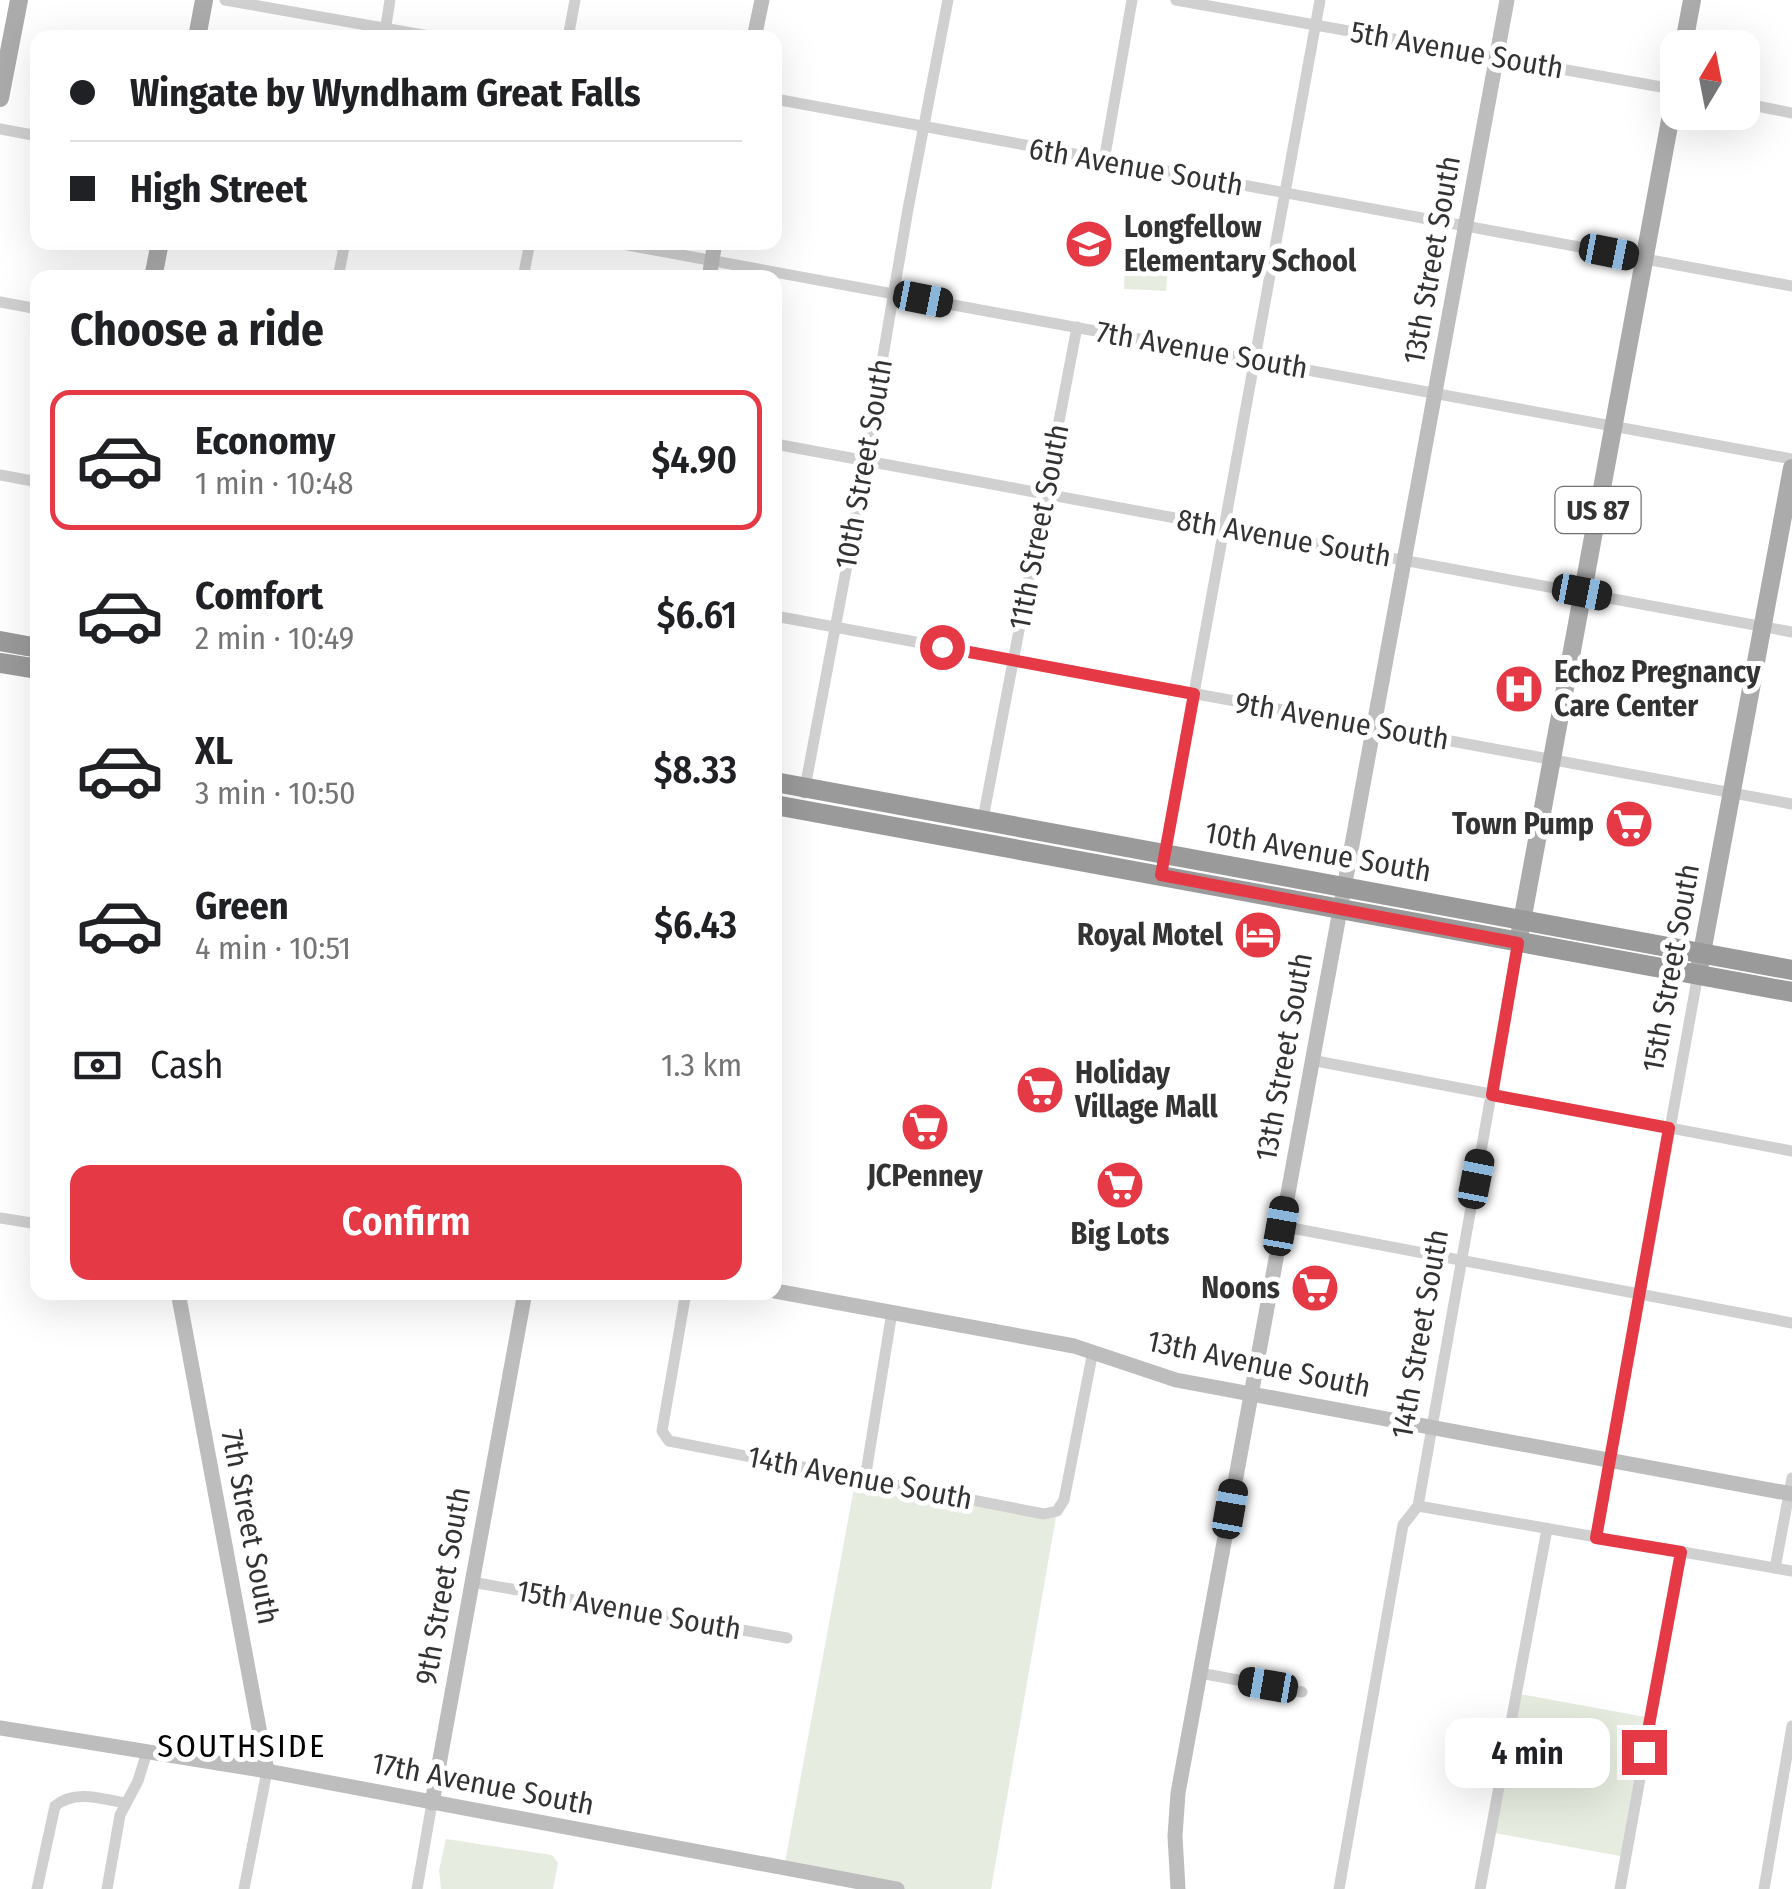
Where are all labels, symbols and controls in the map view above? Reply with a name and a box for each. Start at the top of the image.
street label: 5th Avenue South [1348,14,1566,86]
north arrow [1660,30,1760,130]
map controls [1660,30,1760,130]
text: Wingate by Wyndham Great Falls [130,70,641,116]
street label: 6th Avenue South [1026,130,1246,204]
street label: 13th Street South [1396,153,1468,367]
text: High Street [130,166,307,212]
place label: Longfellow Elementary School [1124,209,1357,279]
school or university icon: Longfellow Elementary School [1063,218,1115,270]
car [1577,232,1641,272]
car [891,279,955,319]
text: Choose a ride [70,303,324,357]
street label: 7th Avenue South [1093,314,1311,386]
street label: 10th Street South [828,356,900,572]
icon: car [75,415,165,505]
text: Economy [195,418,335,464]
street label: 11th Street South [1001,421,1077,633]
text: $4.90 [651,437,737,483]
text: 1 min · 10:48 [195,464,354,502]
road number: US 87 [1556,487,1640,533]
street label: 8th Avenue South [1174,501,1394,575]
icon: car [75,570,165,660]
car [1550,572,1614,612]
text: Comfort [195,573,323,619]
text: $6.61 [657,592,737,638]
text: 2 min · 10:49 [195,619,354,657]
route start [920,625,965,670]
place label: Echoz Pregnancy Care Center [1554,654,1761,724]
hospital icon: Echoz Pregnancy Care Center [1493,663,1545,715]
street label: 9th Avenue South [1232,684,1452,758]
icon: car [75,725,165,815]
text: XL [195,728,233,774]
text: $8.33 [654,747,737,793]
text: 3 min · 10:50 [195,774,356,812]
supermarket icon: Town Pump [1603,798,1655,850]
place label: Town Pump [1452,806,1594,842]
street label: 10th Avenue South [1202,814,1434,890]
street label: 15th Street South [1635,861,1707,1075]
icon: car [75,880,165,970]
text: Green [195,883,289,929]
text: $6.43 [654,902,737,948]
hotel icon: Royal Motel [1232,909,1284,961]
place label: Royal Motel [1077,917,1224,953]
text: 4 min · 10:51 [195,929,351,967]
street label: 13th Street South [1248,950,1320,1164]
icon: cash [70,1038,125,1093]
text: Cash [150,1042,224,1088]
text: 1.3 km [661,1046,742,1084]
place label: Holiday Village Mall [1074,1055,1218,1125]
supermarket icon: Holiday Village Mall [1014,1064,1066,1116]
supermarket icon: JCPenney [899,1101,951,1153]
car [1456,1147,1496,1211]
place label: JCPenney [866,1158,984,1194]
supermarket icon: Big Lots [1094,1159,1146,1211]
button: Confirm [70,1165,742,1280]
car [1261,1194,1301,1258]
place label: Big Lots [1071,1216,1169,1252]
street label: 14th Street South [1384,1227,1456,1441]
supermarket icon: Noons [1289,1262,1341,1314]
place label: Noons [1201,1270,1280,1306]
street label: 13th Avenue South [1144,1323,1374,1405]
street label: 7th Street South [213,1427,287,1627]
street label: 14th Avenue South [745,1439,975,1517]
car [1210,1477,1250,1541]
street label: 9th Street South [408,1484,478,1688]
street label: 15th Avenue South [514,1573,744,1647]
car [1236,1665,1300,1705]
callout: 4 min [1444,1717,1609,1787]
district label: SOUTHSIDE [157,1727,327,1765]
route end [1622,1730,1667,1775]
text: 4 min [1491,1734,1564,1772]
street label: 17th Avenue South [369,1745,597,1823]

